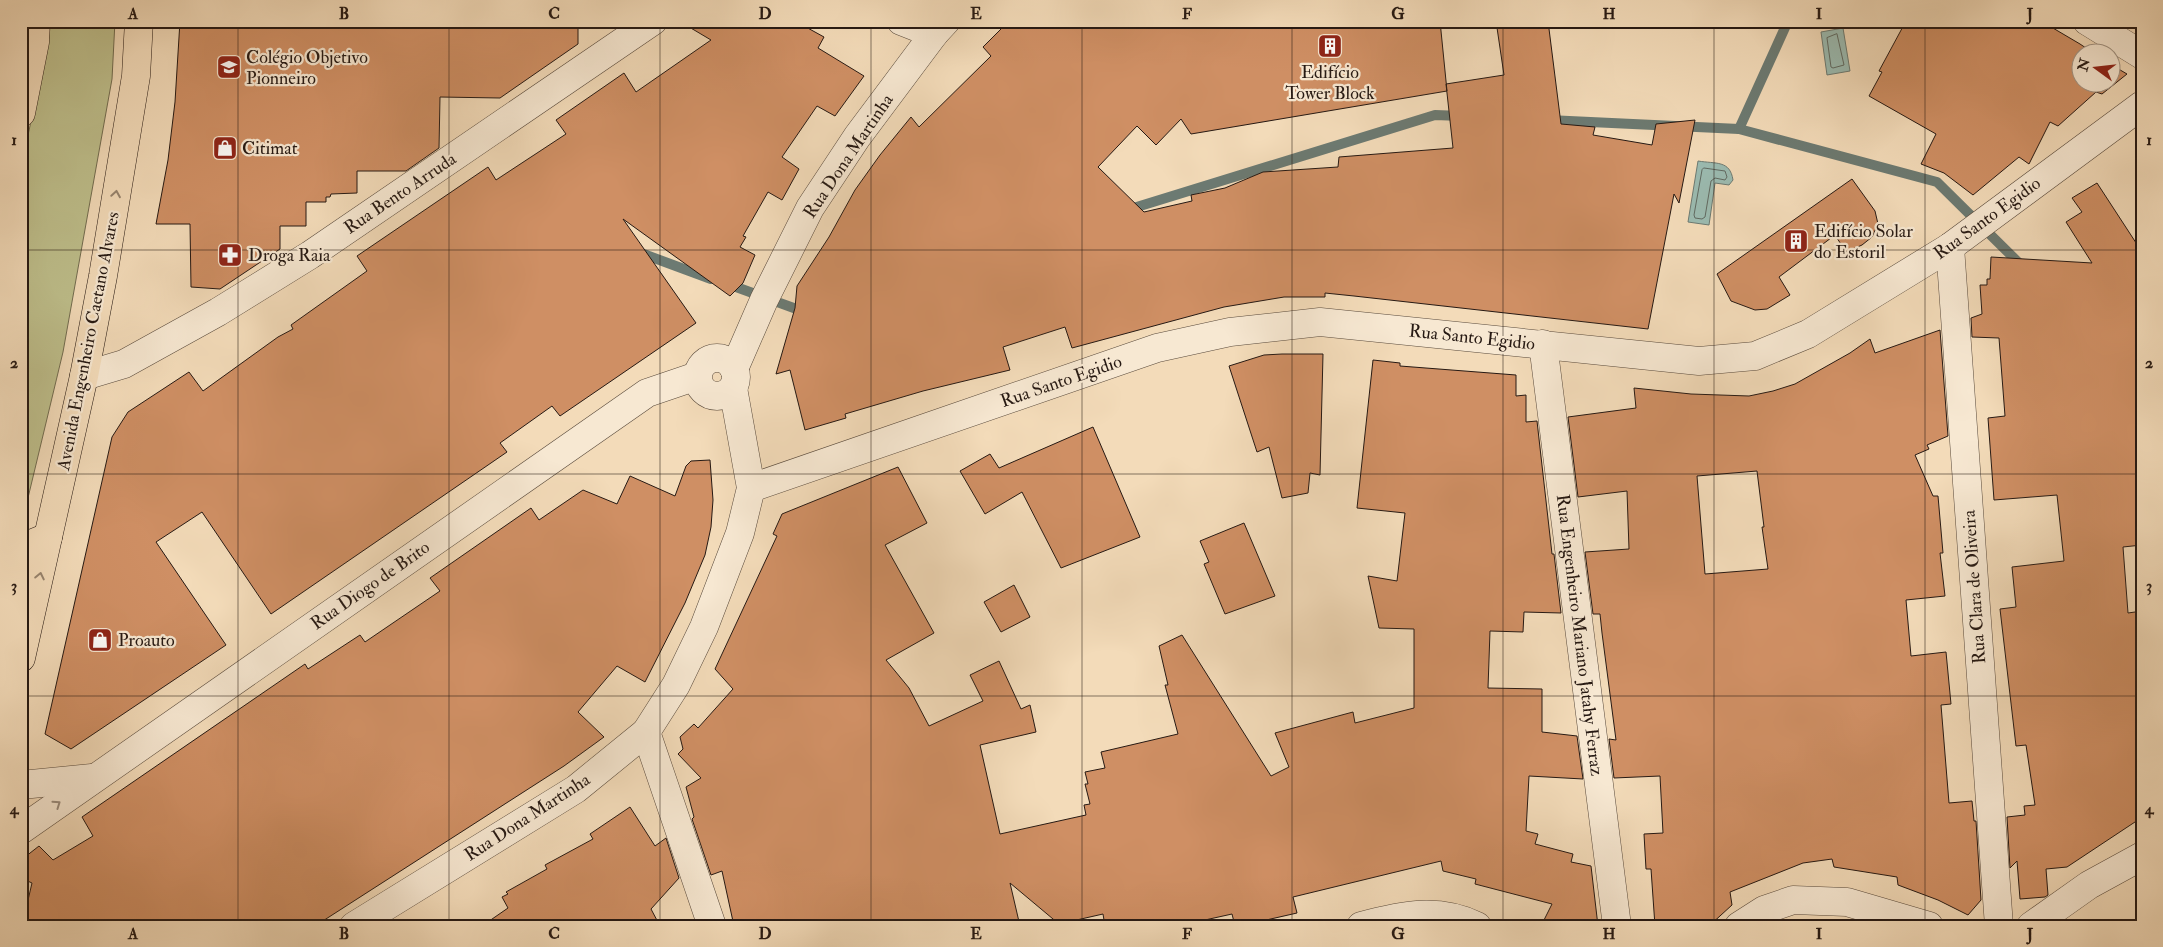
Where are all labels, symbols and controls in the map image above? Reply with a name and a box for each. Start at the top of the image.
text: A [127,4,139,24]
text: B [339,4,349,24]
text: C [548,4,560,24]
text: D [758,4,772,24]
text: E [970,4,982,24]
text: F [1182,4,1192,24]
text: G [1391,4,1405,24]
text: H [1602,4,1616,24]
text: I [1816,4,1823,24]
text: J [2026,4,2034,25]
building icon: Edifício Tower Block [1317,33,1343,59]
north arrow [2070,42,2120,92]
place label: Colégio Objetivo Pionneiro [246,46,368,90]
school or university icon: Colégio Objetivo Pionneiro [216,54,242,80]
text: N [2074,56,2094,74]
place label: Edifício Tower Block [1285,61,1375,105]
street label: Rua Dona Martinha [798,89,899,223]
text: 1 [11,130,17,150]
text: 1 [2146,130,2152,150]
shop icon: Citimat [212,135,238,161]
place label: Citimat [242,137,298,160]
street label: Rua Bento Arruda [340,147,461,239]
street label: Rua Santo Egidio [1929,172,2046,265]
one-way arrow [111,189,121,198]
street label: Avenida Engenheiro Caetano Alvares [52,210,125,473]
place label: Edifício Solar do Estoril [1814,220,1913,264]
building icon: Edifício Solar do Estoril [1783,228,1809,254]
pharmacy icon: Droga Raia [217,242,243,268]
place label: Droga Raia [248,244,331,267]
street label: Rua Santo Egidio [1408,319,1537,356]
street label: Rua Santo Egidio [997,350,1125,413]
text: 2 [10,353,18,373]
text: 2 [2145,353,2153,373]
street label: Rua Engenheiro Mariano Jatahy Ferraz [1551,493,1608,777]
street label: Rua Clara de Oliveira [1958,509,1991,665]
street label: Rua Diogo de Brito [306,536,435,635]
one-way arrow [34,571,45,580]
text: 3 [11,576,17,596]
text: 3 [2146,576,2152,596]
shop icon: Proauto [87,627,113,653]
place label: Proauto [118,629,175,652]
street label: Rua Dona Martinha [460,768,595,867]
text: 4 [9,799,20,819]
text: 4 [2144,799,2155,819]
one-way arrow [52,801,61,810]
text: A [127,924,139,944]
text: B [339,924,349,944]
text: C [548,924,560,944]
text: D [758,924,772,944]
text: E [970,924,982,944]
text: F [1182,924,1192,944]
text: G [1391,924,1405,944]
text: H [1602,924,1616,944]
text: I [1816,924,1823,944]
text: J [2026,924,2034,945]

